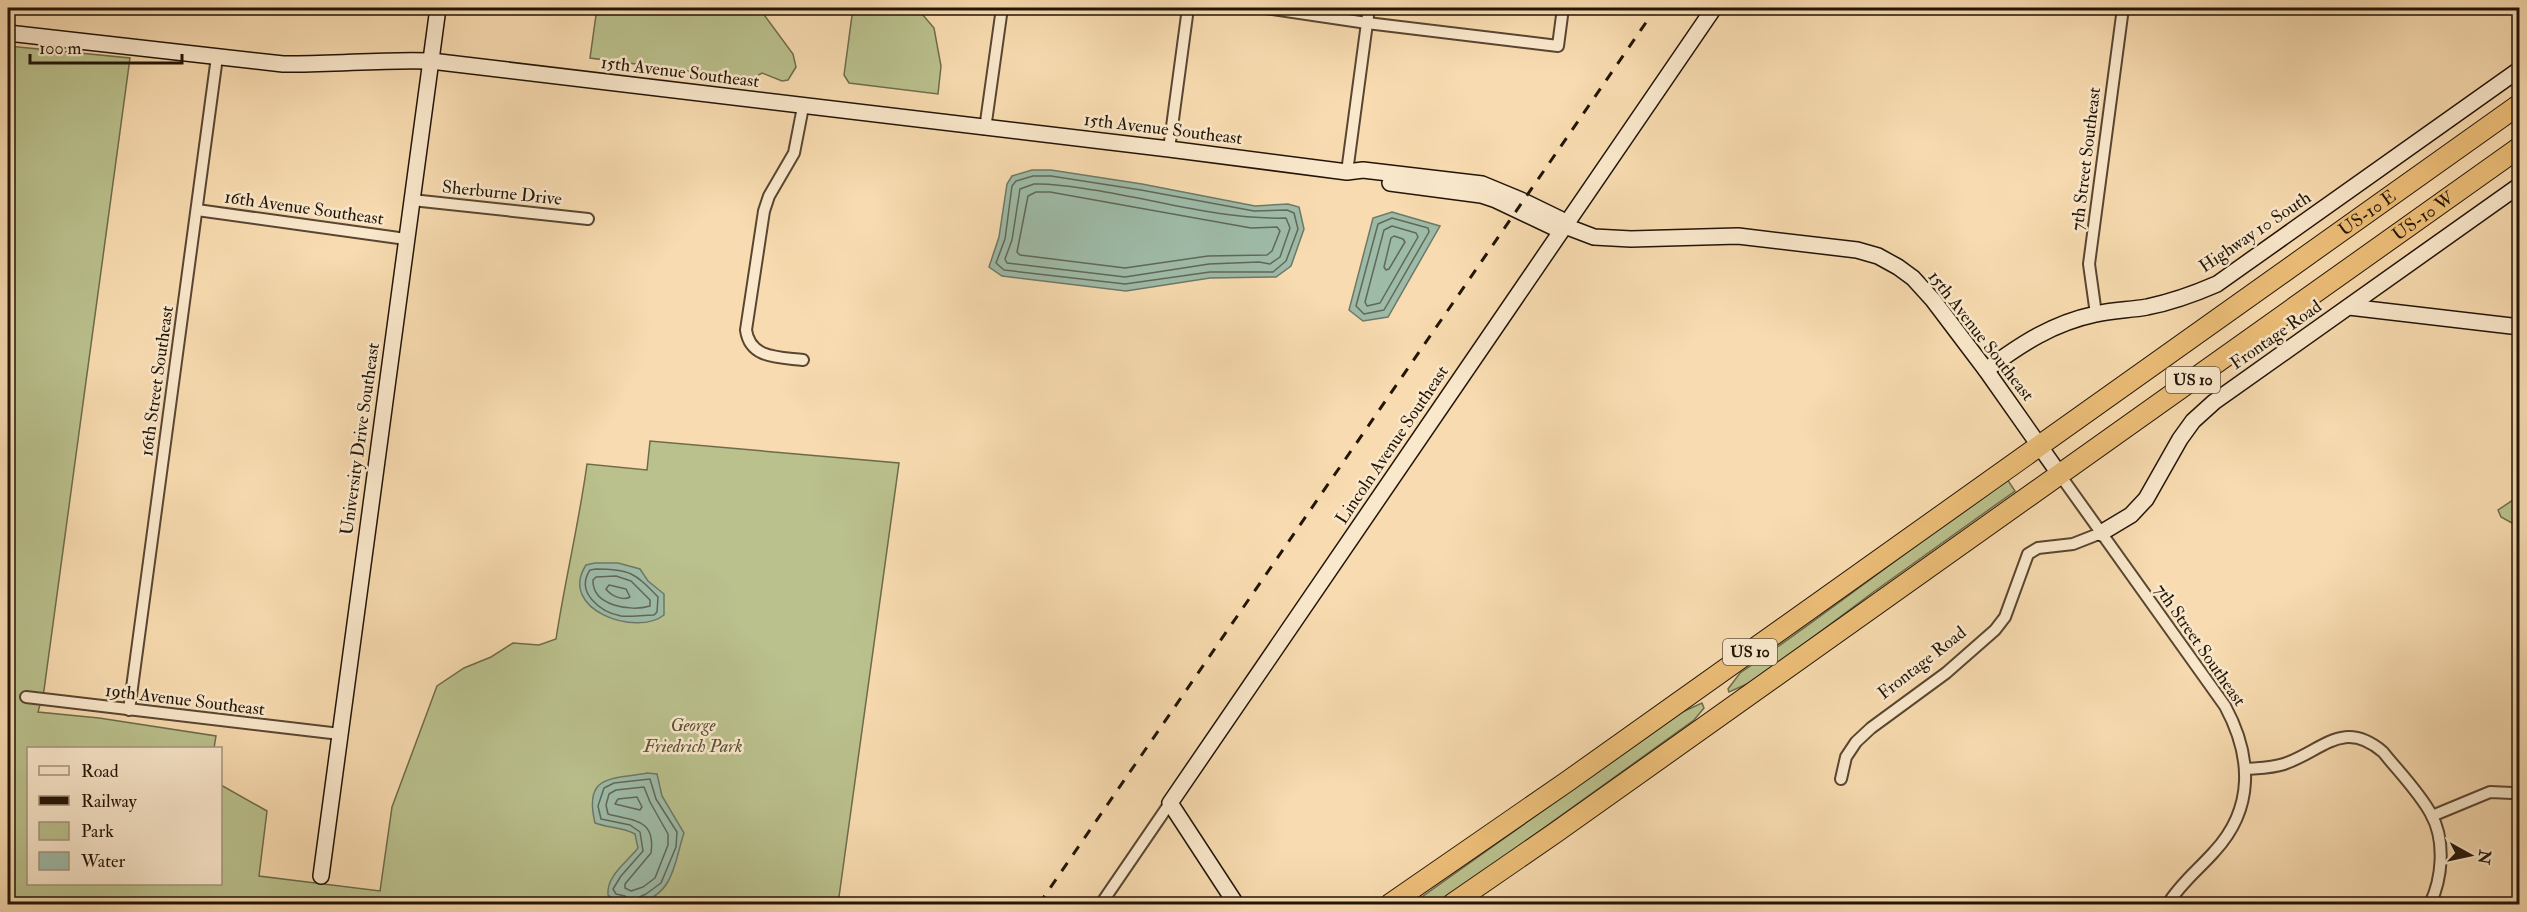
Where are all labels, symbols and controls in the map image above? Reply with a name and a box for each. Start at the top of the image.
scale bar [30,27,182,65]
text: 100 m [39,37,82,60]
street label: 15th Avenue Southeast [599,51,761,93]
street label: 7th Street Southeast [2066,86,2106,232]
street label: 15th Avenue Southeast [1082,108,1244,150]
street label: Sherburne Drive [441,175,563,211]
street label: US-10 E [2334,184,2400,241]
street label: 16th Avenue Southeast [223,185,385,231]
street label: Highway 10 South [2195,186,2316,278]
street label: US-10 W [2388,186,2459,246]
street label: 15th Avenue Southeast [1923,266,2039,406]
street label: Frontage Road [2226,295,2326,375]
street label: 16th Street Southeast [135,304,179,458]
street label: University Drive Southeast [335,341,385,537]
street label: Lincoln Avenue Southeast [1330,361,1454,529]
road number: US 10 [2166,367,2220,393]
street label: 7th Street Southeast [2149,579,2251,711]
street label: Frontage Road [1873,621,1971,705]
road number: US 10 [1723,639,1777,665]
street label: 19th Avenue Southeast [104,679,266,721]
park label: George Friedrich Park [643,714,742,758]
legend [27,747,222,885]
text: Road [81,760,119,783]
text: Railway [81,790,138,813]
text: Park [81,820,114,843]
north arrow [2440,825,2500,885]
text: N [2473,847,2495,866]
text: Water [80,850,125,873]

